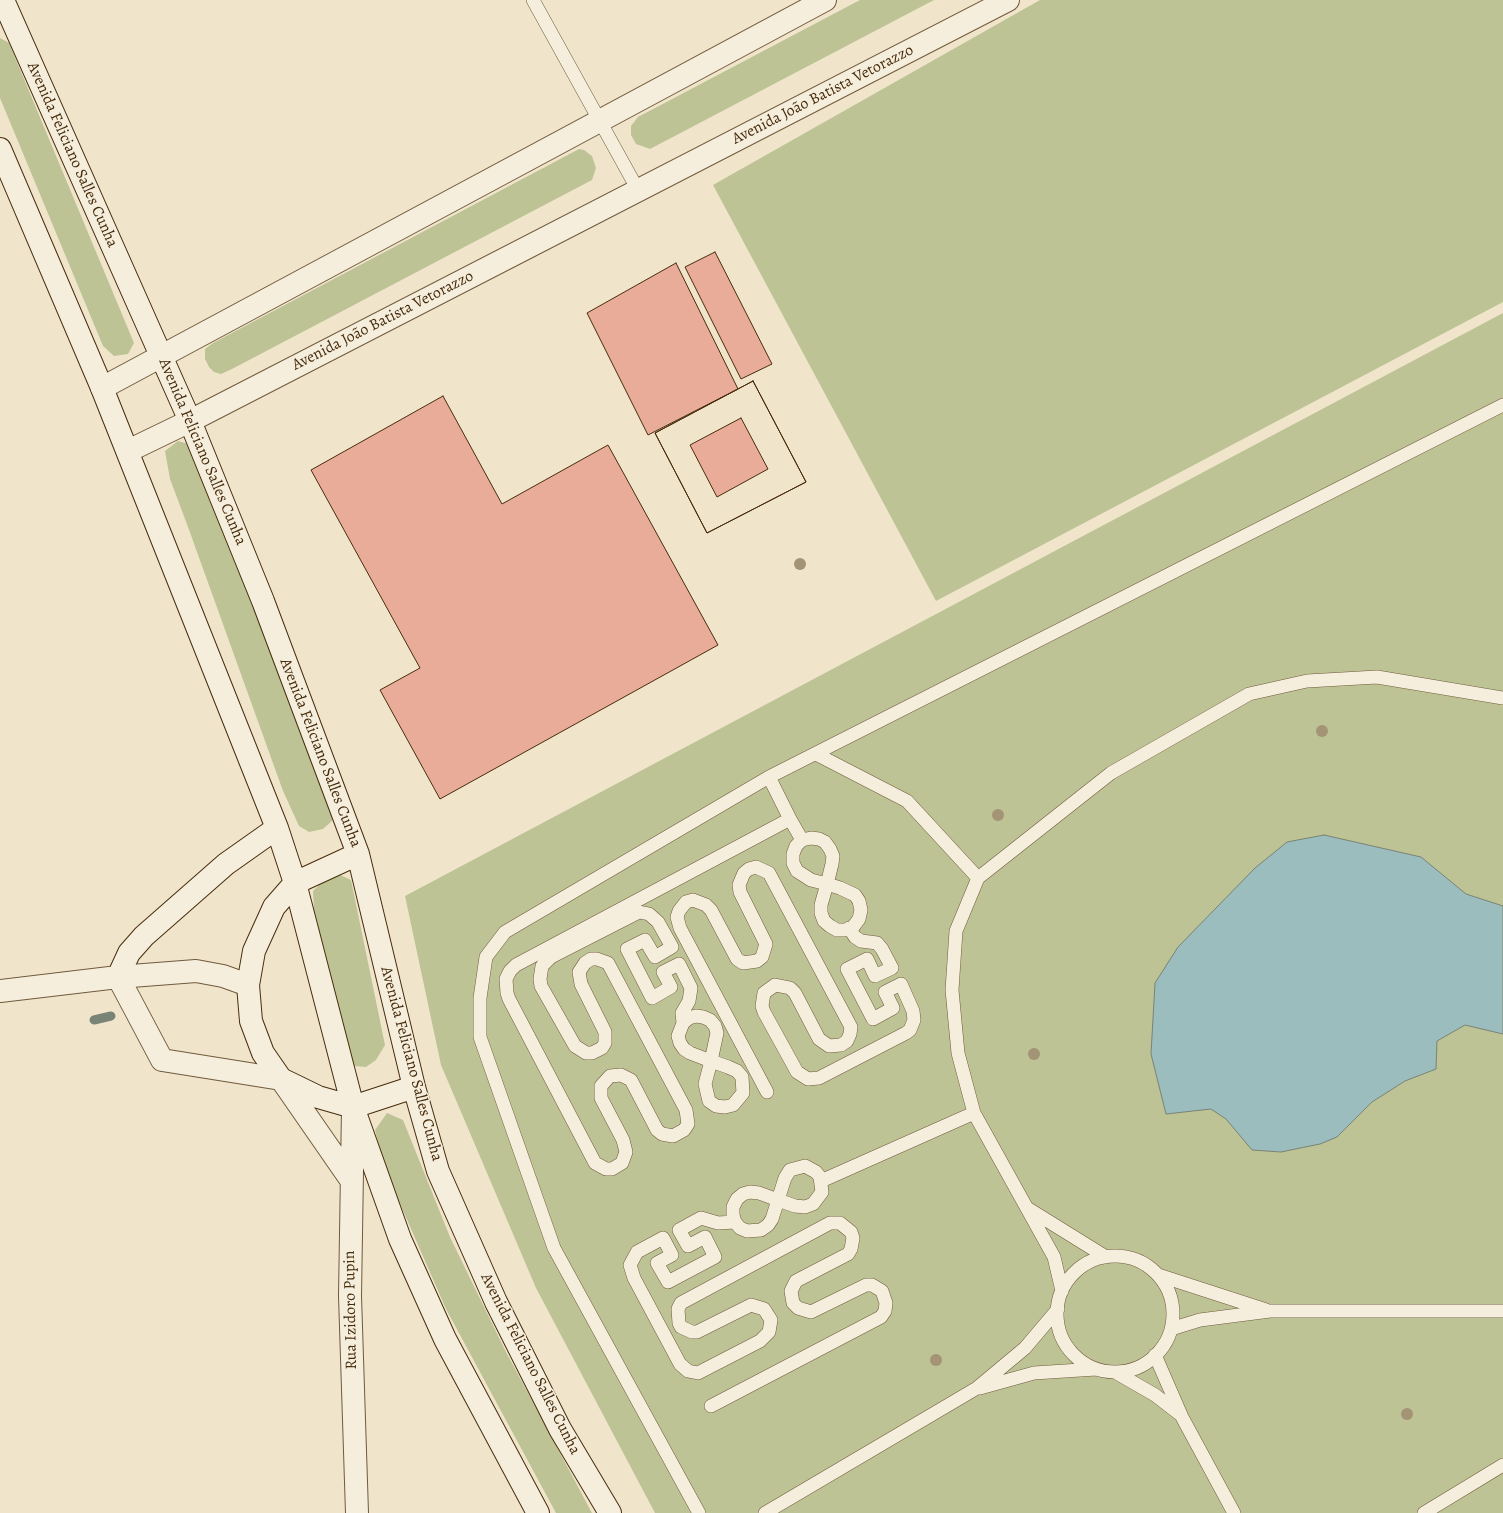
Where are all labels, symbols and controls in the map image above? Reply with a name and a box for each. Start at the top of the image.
street label: Avenida João Batista Vetorazzo [729,41,917,149]
street label: Avenida Feliciano Salles Cunha [22,59,122,251]
street label: Avenida João Batista Vetorazzo [289,267,477,375]
street label: Avenida Feliciano Salles Cunha [154,356,250,548]
street label: Avenida Feliciano Salles Cunha [275,656,365,850]
street label: Avenida Feliciano Salles Cunha [376,964,446,1164]
street label: Rua Izidoro Pupin [340,1250,362,1370]
street label: Avenida Feliciano Salles Cunha [476,1270,584,1458]

